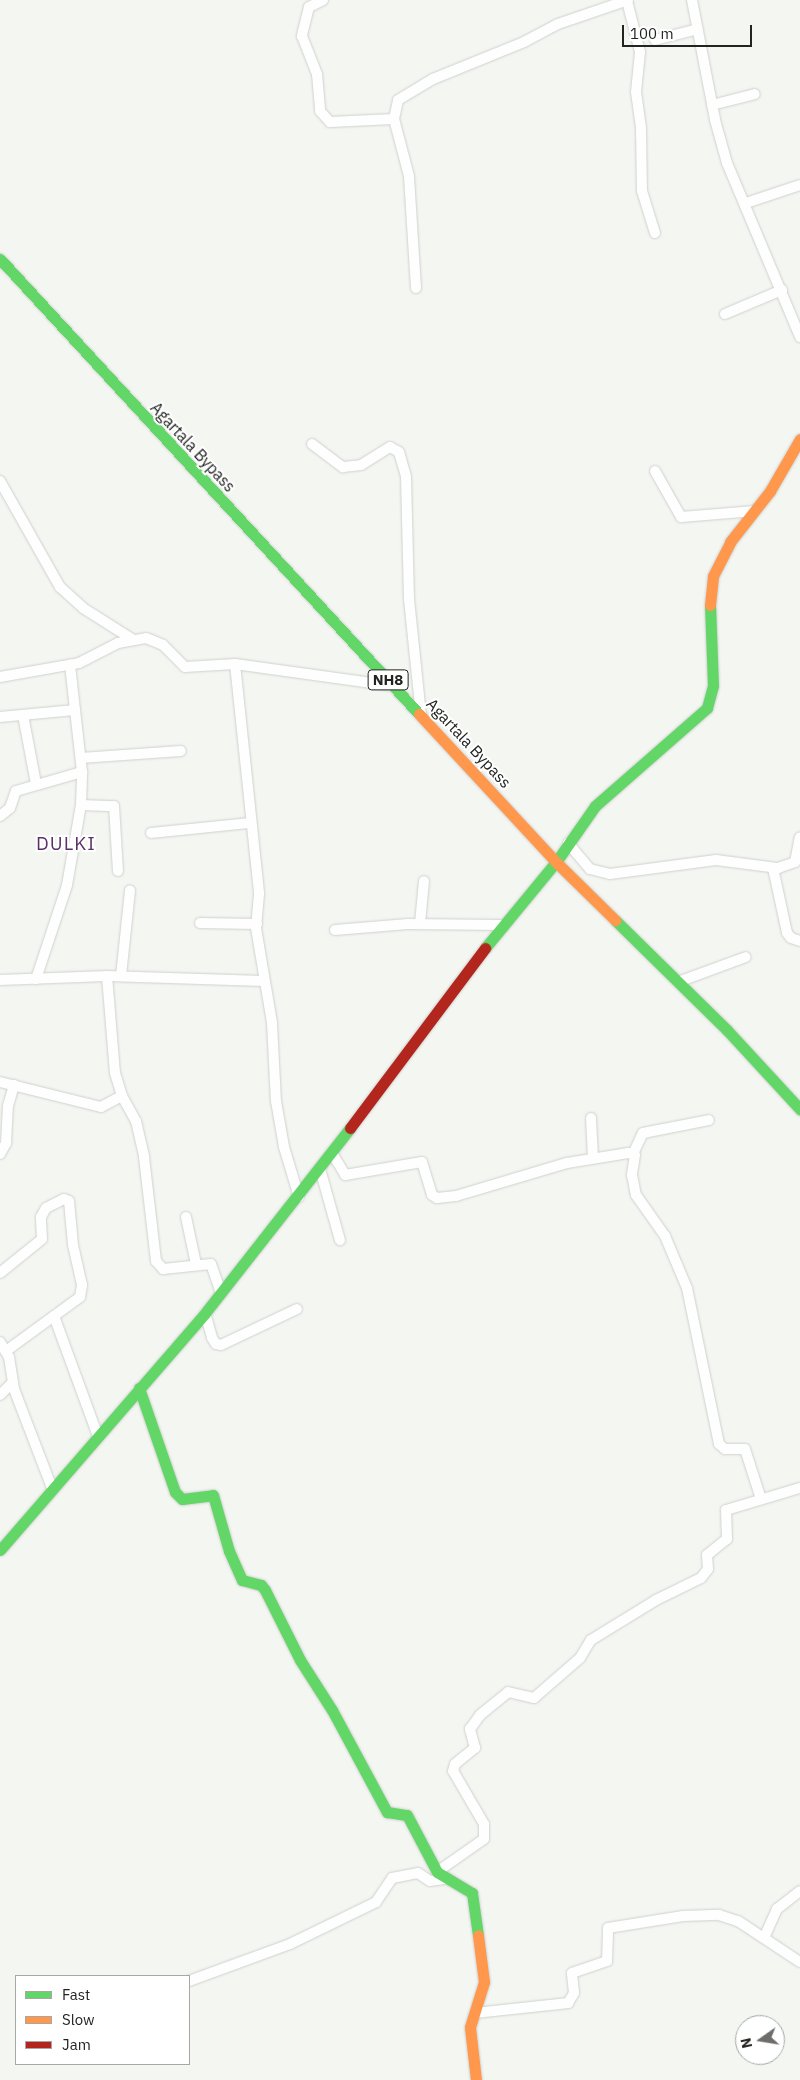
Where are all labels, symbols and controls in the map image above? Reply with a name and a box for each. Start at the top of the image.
scale bar [625,15,755,47]
text: 100 m [630,24,674,43]
street label: Agartala Bypass [147,398,239,496]
road number: NH8 [367,668,409,692]
street label: Agartala Bypass [423,694,515,792]
district label: DULKI [35,833,97,855]
legend [15,1975,190,2065]
text: Fast [62,1985,90,2004]
text: Slow [62,2010,95,2029]
north arrow [735,2015,785,2065]
text: Jam [62,2035,91,2054]
text: N [736,2036,756,2050]

